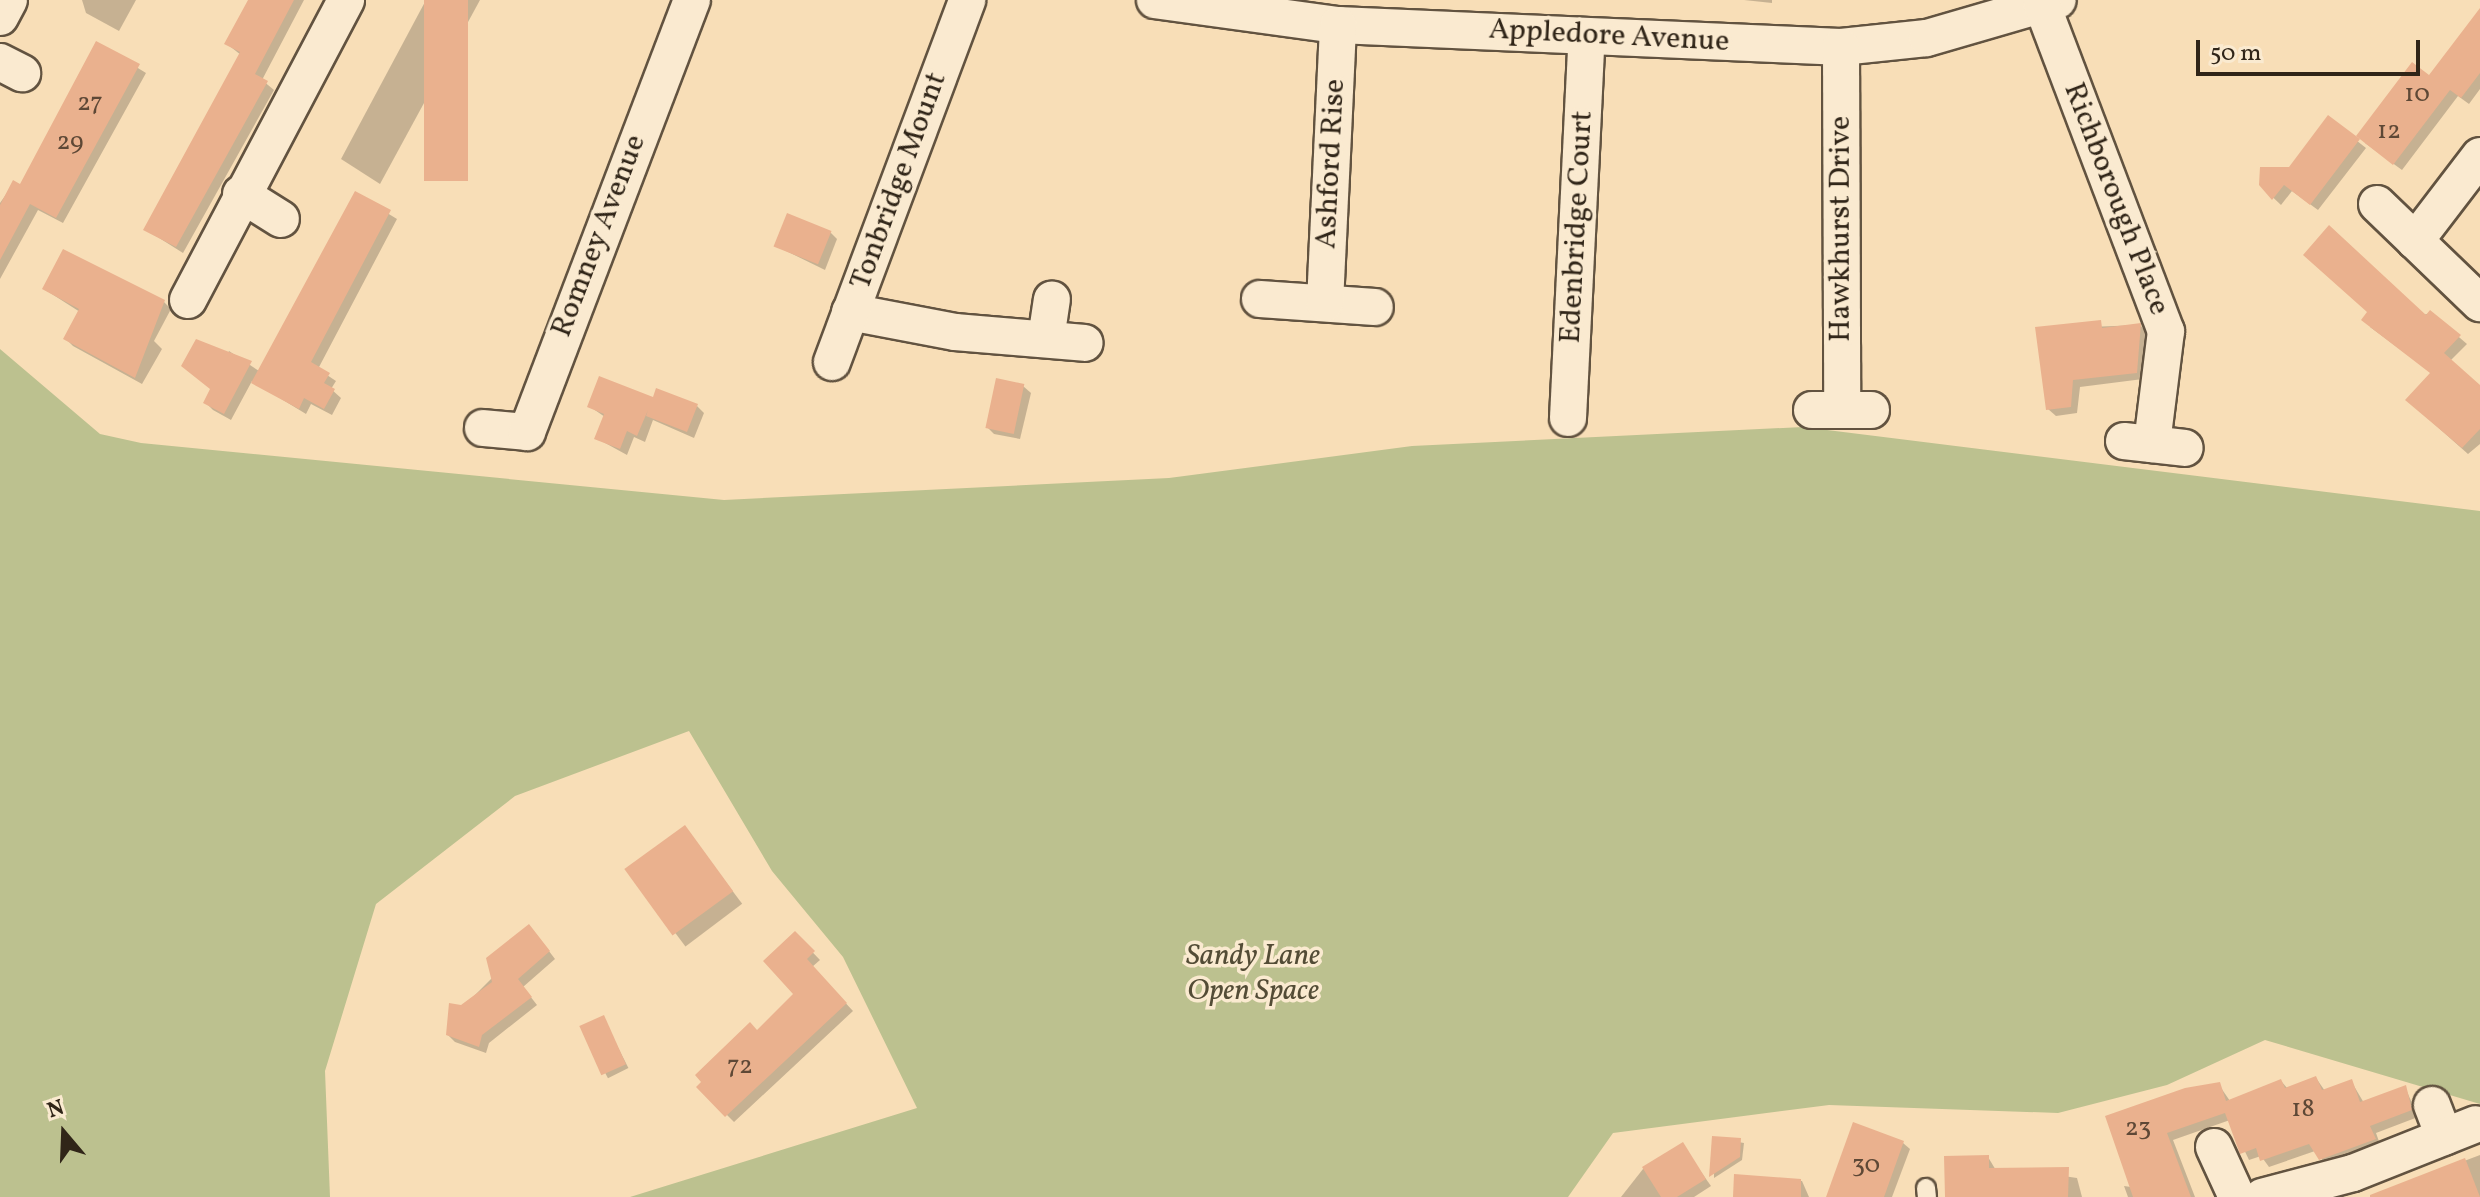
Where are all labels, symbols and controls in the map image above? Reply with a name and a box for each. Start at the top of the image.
street label: Appledore Avenue [1488,12,1730,60]
scale bar [2200,24,2424,74]
text: 50 m [2210,37,2262,71]
street label: Tonbridge Mount [843,68,955,294]
street label: Ashford Rise [1309,78,1353,250]
street label: Richborough Place [2055,78,2177,320]
house number: 10 [2404,79,2430,111]
house number: 27 [77,88,103,120]
street label: Edenbridge Court [1553,110,1601,344]
street label: Hawkhurst Drive [1823,116,1859,342]
house number: 12 [2377,116,2401,148]
house number: 29 [56,127,84,159]
street label: Romney Avenue [544,129,654,343]
park label: Sandy Lane Open Space [1186,938,1320,1008]
house number: 72 [727,1051,753,1083]
north arrow [24,1093,104,1173]
text: N [43,1093,69,1127]
house number: 18 [2291,1094,2315,1126]
house number: 23 [2125,1113,2151,1145]
house number: 30 [1852,1150,1880,1182]

